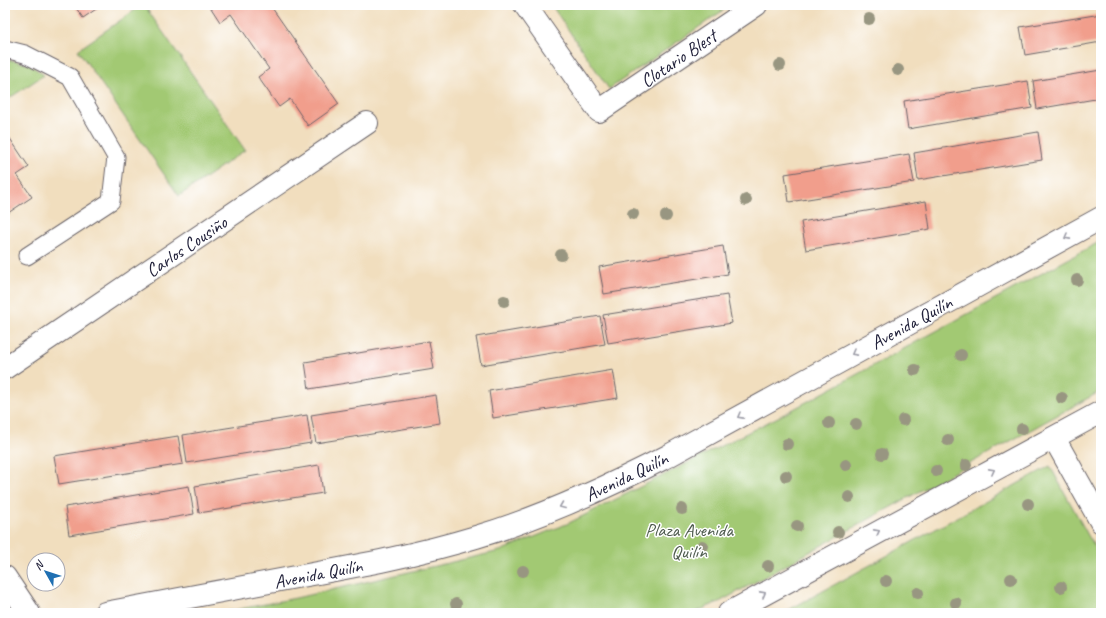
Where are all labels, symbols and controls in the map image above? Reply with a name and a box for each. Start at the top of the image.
street label: Clotario Blest [636,23,724,93]
street label: Carlos Cousiño [141,210,233,283]
one-way arrow [1064,233,1071,240]
street label: Avenida Quilín [867,291,957,355]
one-way arrow [851,349,859,356]
one-way arrow [737,411,745,418]
street label: Avenida Quilín [581,446,672,507]
one-way arrow [988,468,995,476]
one-way arrow [559,501,567,509]
park label: Plaza Avenida Quilín [645,518,734,564]
one-way arrow [873,530,881,537]
north arrow [26,552,66,592]
street label: Avenida Quilín [272,554,365,594]
text: N [31,557,47,573]
one-way arrow [759,592,766,599]

